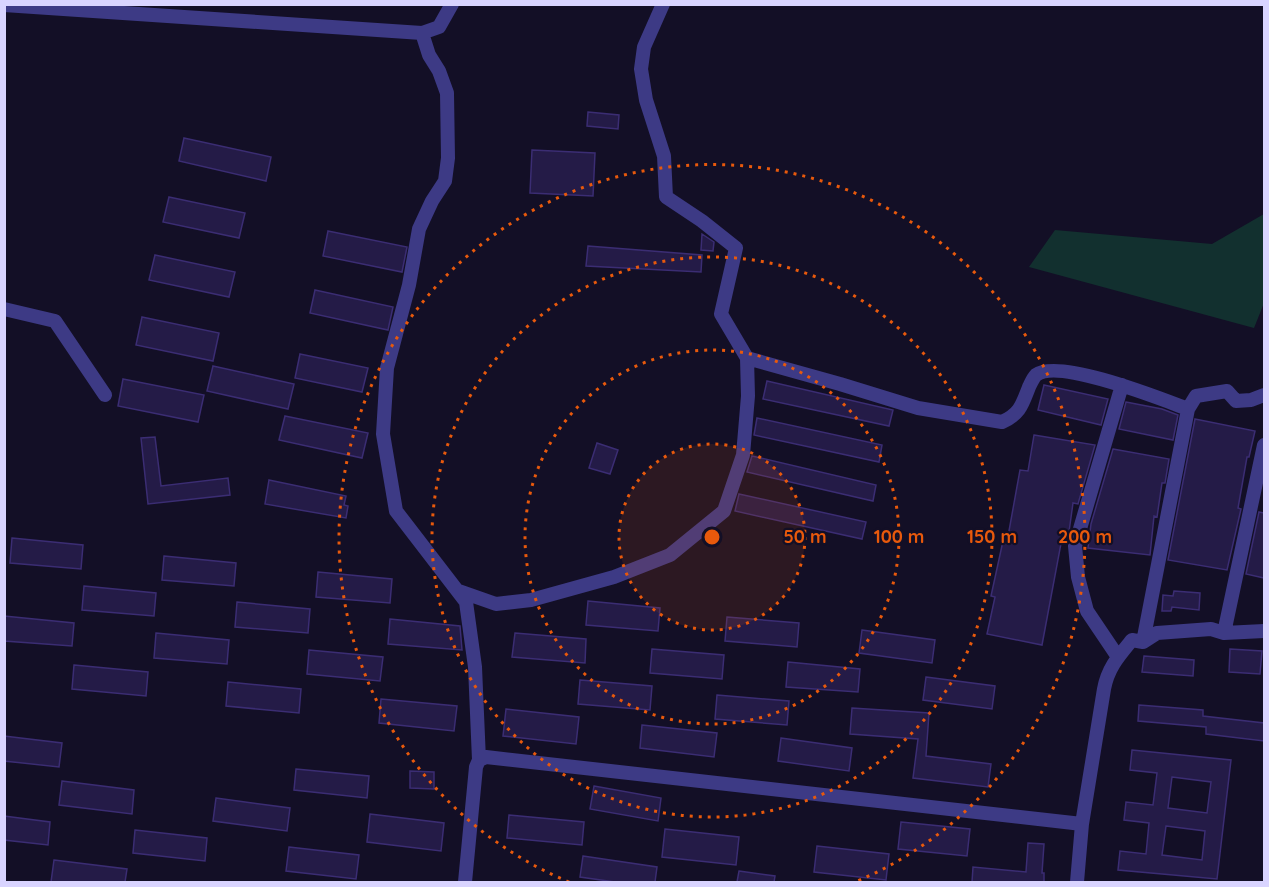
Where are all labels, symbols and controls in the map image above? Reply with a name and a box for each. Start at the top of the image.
text: 50 m [783,525,827,548]
text: 100 m [874,525,924,548]
text: 150 m [967,525,1017,548]
text: 200 m [1058,525,1112,548]
centre of rings [702,527,722,547]

